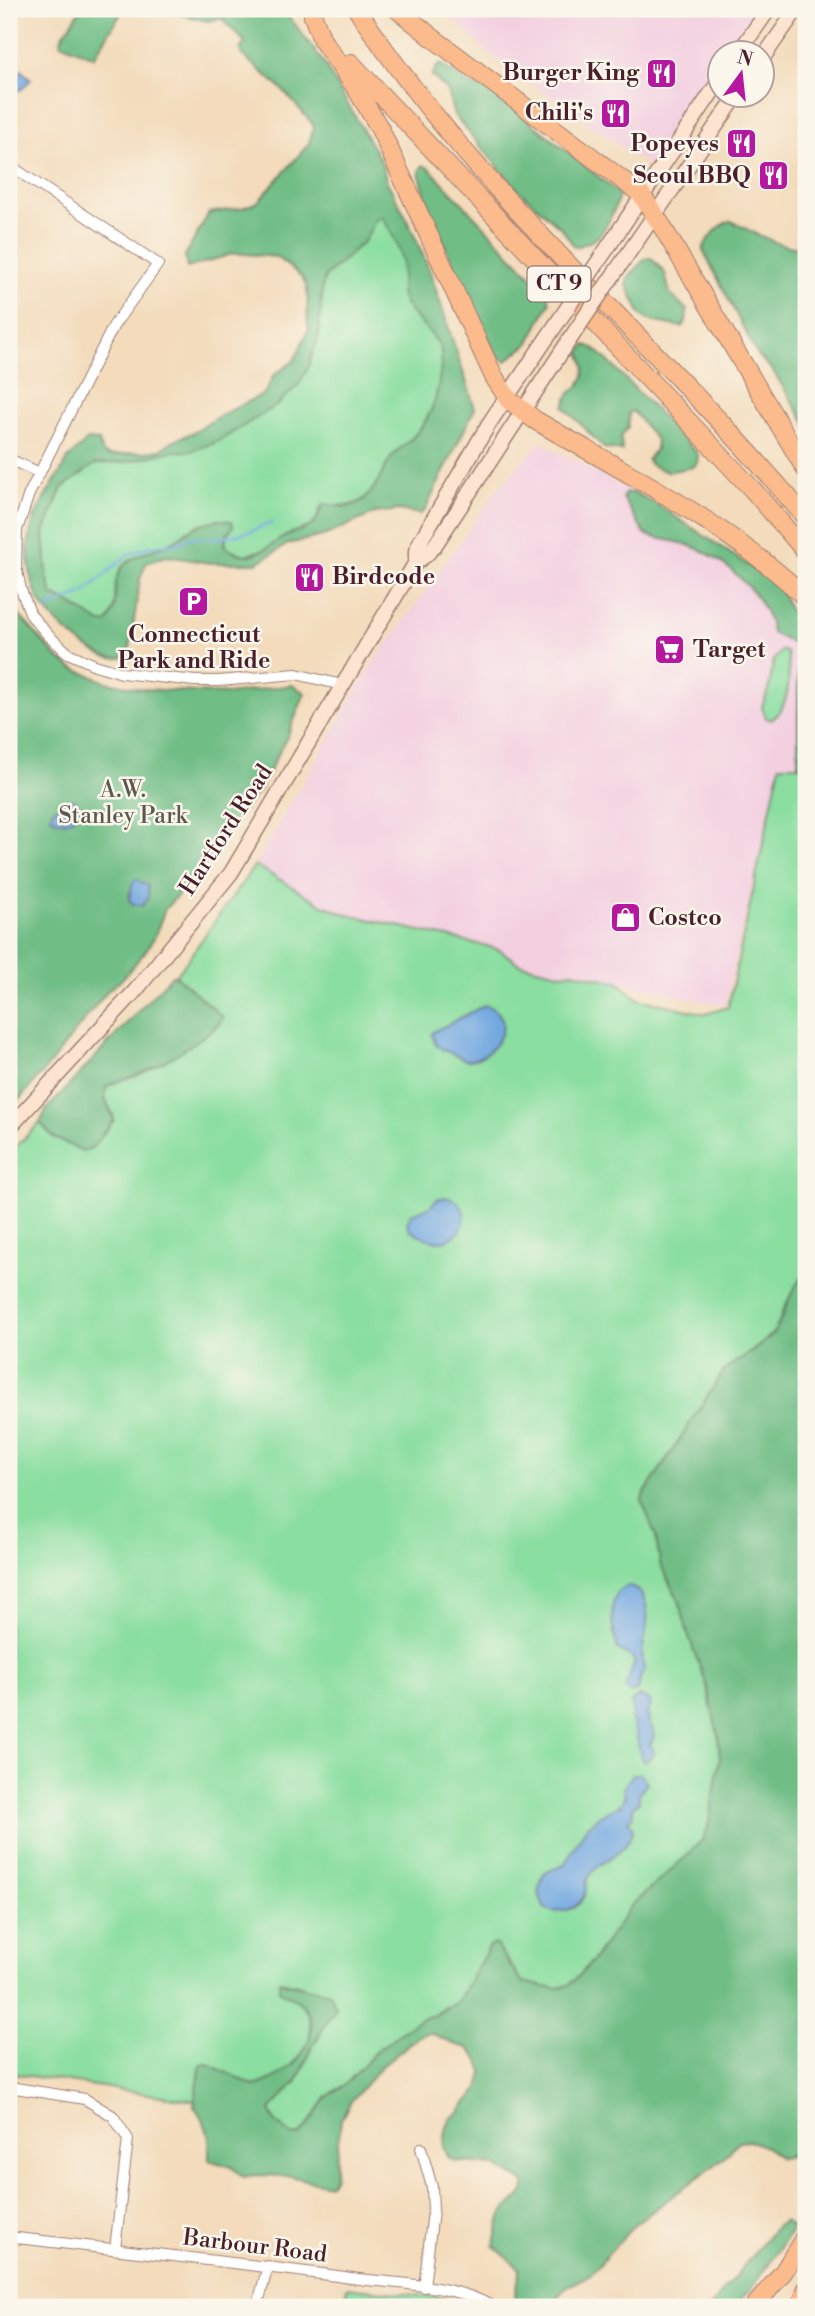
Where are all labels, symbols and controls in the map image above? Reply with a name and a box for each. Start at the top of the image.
north arrow [706,38,776,108]
text: N [735,45,756,72]
restaurant icon: Burger King [645,56,679,90]
place label: Burger King [502,59,640,87]
restaurant icon: Chili's [599,96,633,130]
place label: Chili's [525,99,593,127]
restaurant icon: Popeyes [725,127,759,161]
place label: Popeyes [630,130,719,158]
restaurant icon: Seoul BBQ [757,159,791,193]
place label: Seoul BBQ [633,162,751,190]
road number: CT 9 [528,266,590,302]
restaurant icon: Birdcode [292,560,326,594]
place label: Birdcode [332,563,435,591]
parking icon: Connecticut Park and Ride [177,584,211,618]
place label: Connecticut Park and Ride [118,621,270,675]
supermarket icon: Target [653,633,687,667]
place label: Target [693,636,766,664]
street label: Hartford Road [173,759,279,901]
park label: A.W. Stanley Park [58,776,189,830]
shop icon: Costco [608,901,642,935]
place label: Costco [648,904,722,932]
street label: Barbour Road [180,2223,329,2269]

